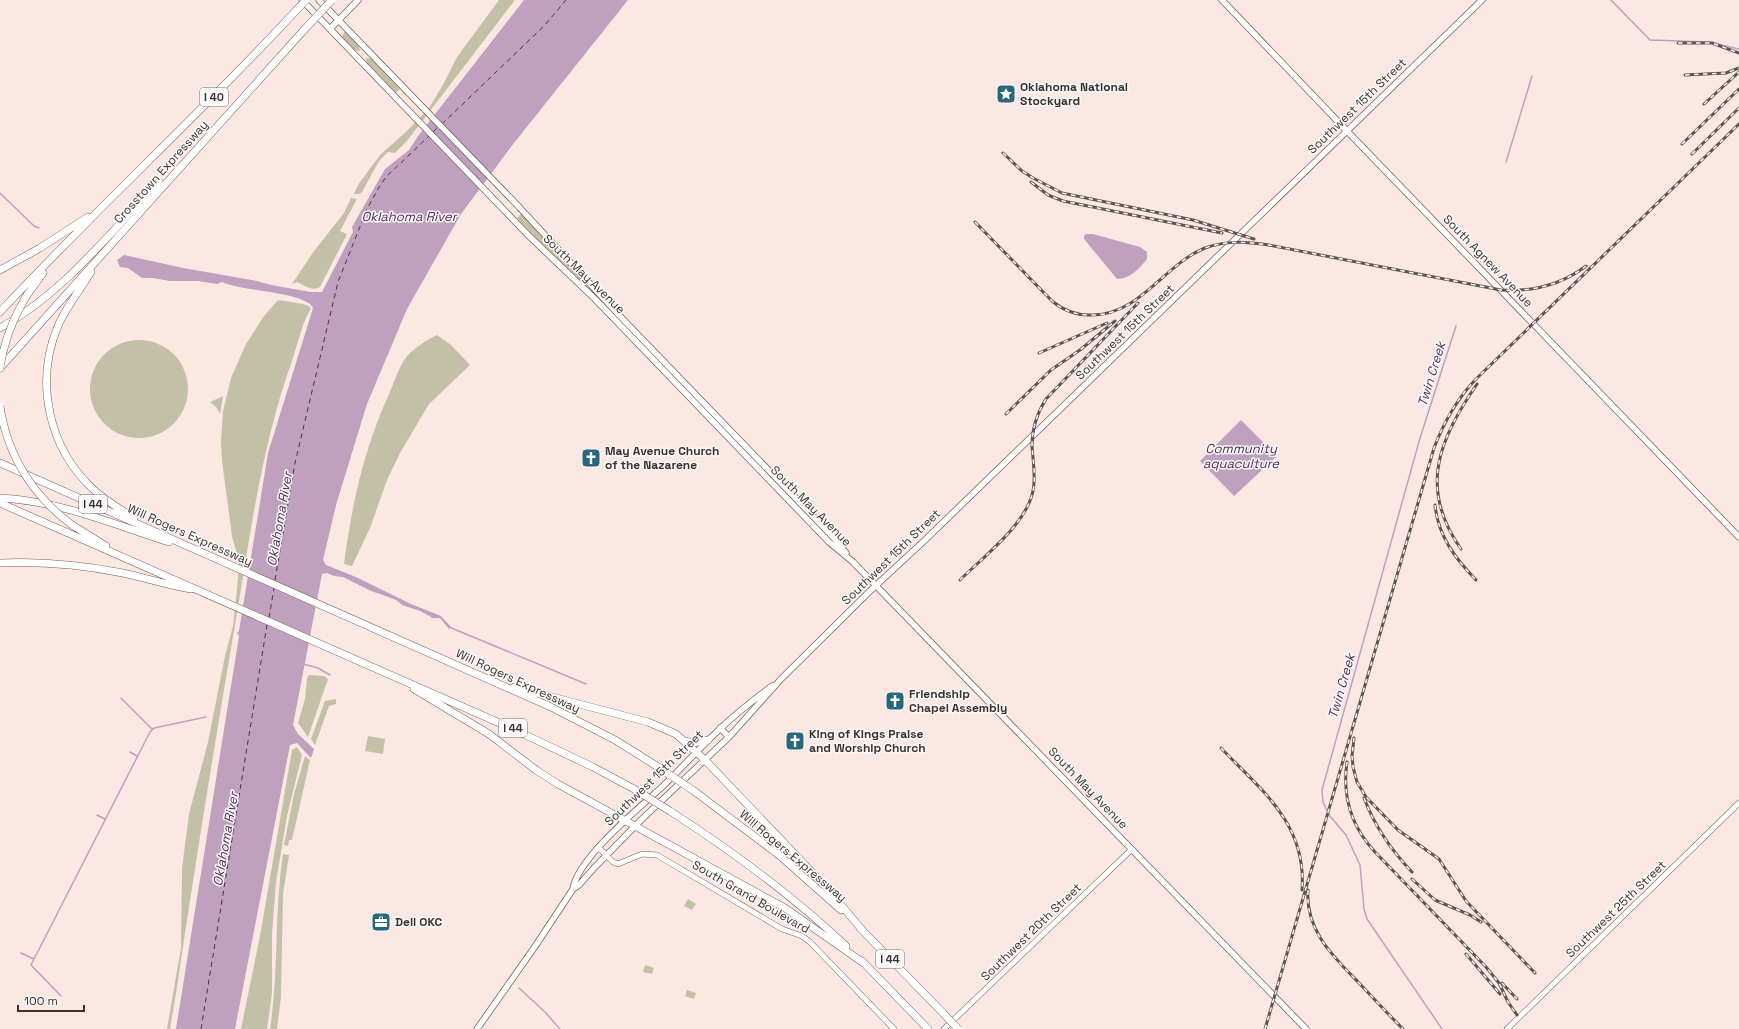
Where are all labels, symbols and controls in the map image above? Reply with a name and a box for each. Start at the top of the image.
street label: Southwest 15th Street [1304,55,1410,157]
place label: Oklahoma National Stockyard [1020,79,1128,109]
place icon: Oklahoma National Stockyard [995,83,1017,105]
road number: I 40 [200,88,228,106]
street label: Crosstown Expressway [110,117,212,227]
water label: Oklahoma River [361,208,459,225]
street label: South Agnew Avenue [1440,211,1536,311]
street label: South May Avenue [540,231,628,317]
street label: Southwest 15th Street [1072,281,1178,383]
water label: Twin Creek [1414,338,1450,409]
water label: Community aquaculture [1203,440,1280,472]
place label: May Avenue Church of the Nazarene [605,443,720,473]
church icon: May Avenue Church of the Nazarene [580,447,602,469]
street label: South May Avenue [767,462,855,550]
water label: Oklahoma River [263,469,296,567]
road number: I 44 [79,495,107,513]
street label: Will Rogers Expressway [125,500,255,570]
street label: Southwest 15th Street [838,506,944,608]
street label: Will Rogers Expressway [453,645,583,717]
water label: Twin Creek [1324,650,1359,721]
place label: Friendship Chapel Assembly [909,686,1007,716]
church icon: Friendship Chapel Assembly [884,690,906,712]
road number: I 44 [499,719,527,737]
place label: King of Kings Praise and Worship Church [809,726,926,756]
street label: Southwest 15th Street [601,727,707,829]
church icon: King of Kings Praise and Worship Church [784,730,806,752]
street label: South May Avenue [1045,744,1131,832]
water label: Oklahoma River [209,789,242,887]
street label: Will Rogers Expressway [736,806,850,906]
street label: South Grand Boulevard [689,857,813,937]
street label: Southwest 25th Street [1562,857,1670,961]
street label: Southwest 20th Street [977,880,1085,984]
office icon: Dell OKC [370,911,392,933]
place label: Dell OKC [395,914,443,930]
road number: I 44 [876,950,904,968]
scale bar [18,987,84,1013]
text: 100 m [24,993,58,1009]

